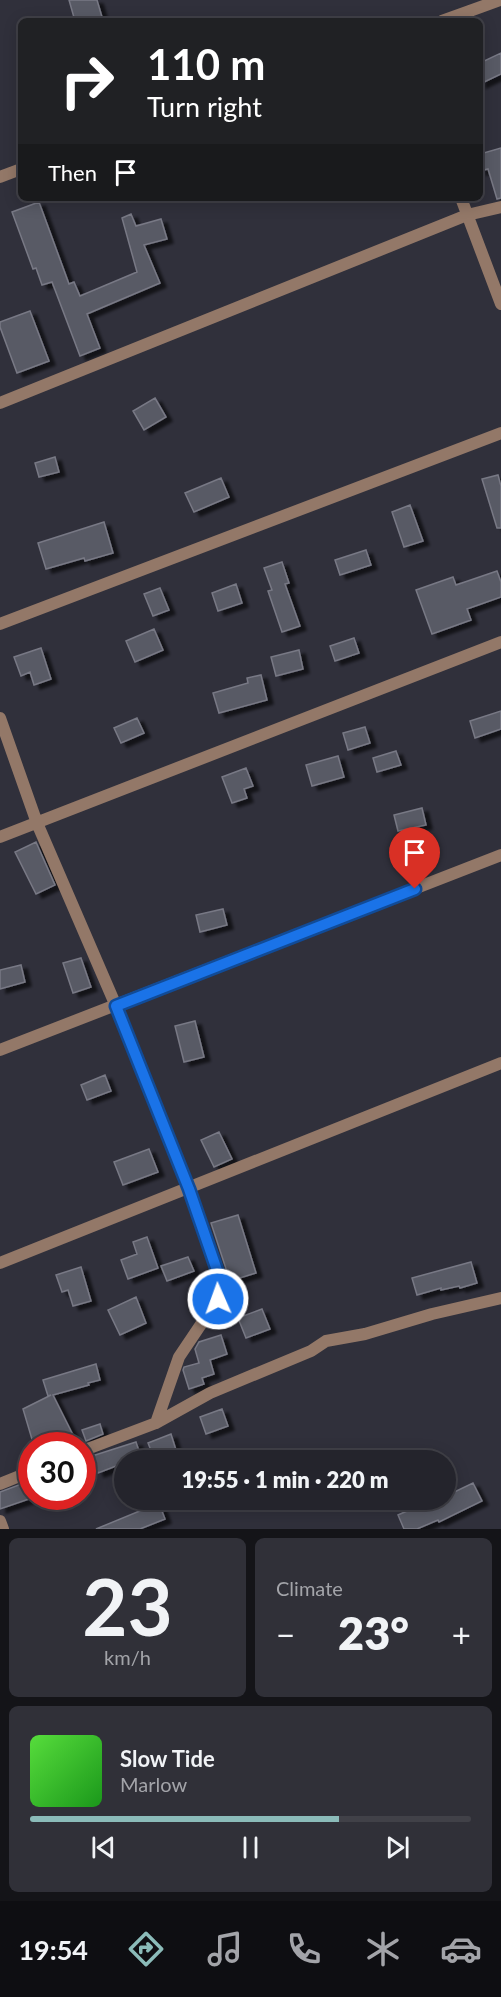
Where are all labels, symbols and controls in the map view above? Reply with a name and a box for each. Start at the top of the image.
text: 110 m [147,39,265,89]
icon: right [48,42,126,120]
text: Turn right [147,90,262,123]
icon: arrive [109,156,142,189]
text: Then [48,159,97,186]
pin [389,827,440,889]
icon: arrive [398,836,431,869]
position arrow [186,1267,250,1331]
speed limit sign: 30 [18,1432,96,1510]
text: 19:55 · 1 min · 220 m [182,1466,388,1493]
text: 23 [82,1559,173,1653]
text: Climate [276,1576,343,1600]
text: 23° [338,1606,409,1660]
text: − [276,1614,295,1654]
text: + [452,1614,471,1654]
text: km/h [104,1645,151,1669]
text: Slow Tide [120,1745,215,1772]
text: Marlow [120,1772,187,1796]
icon: previous [87,1831,120,1864]
icon: pause [234,1831,267,1864]
icon: next [381,1831,414,1864]
icon: directions [125,1928,167,1970]
icon: music [204,1928,246,1970]
icon: phone [283,1928,325,1970]
icon: climate [362,1928,404,1970]
icon: car [440,1928,482,1970]
text: 19:54 [18,1933,88,1966]

